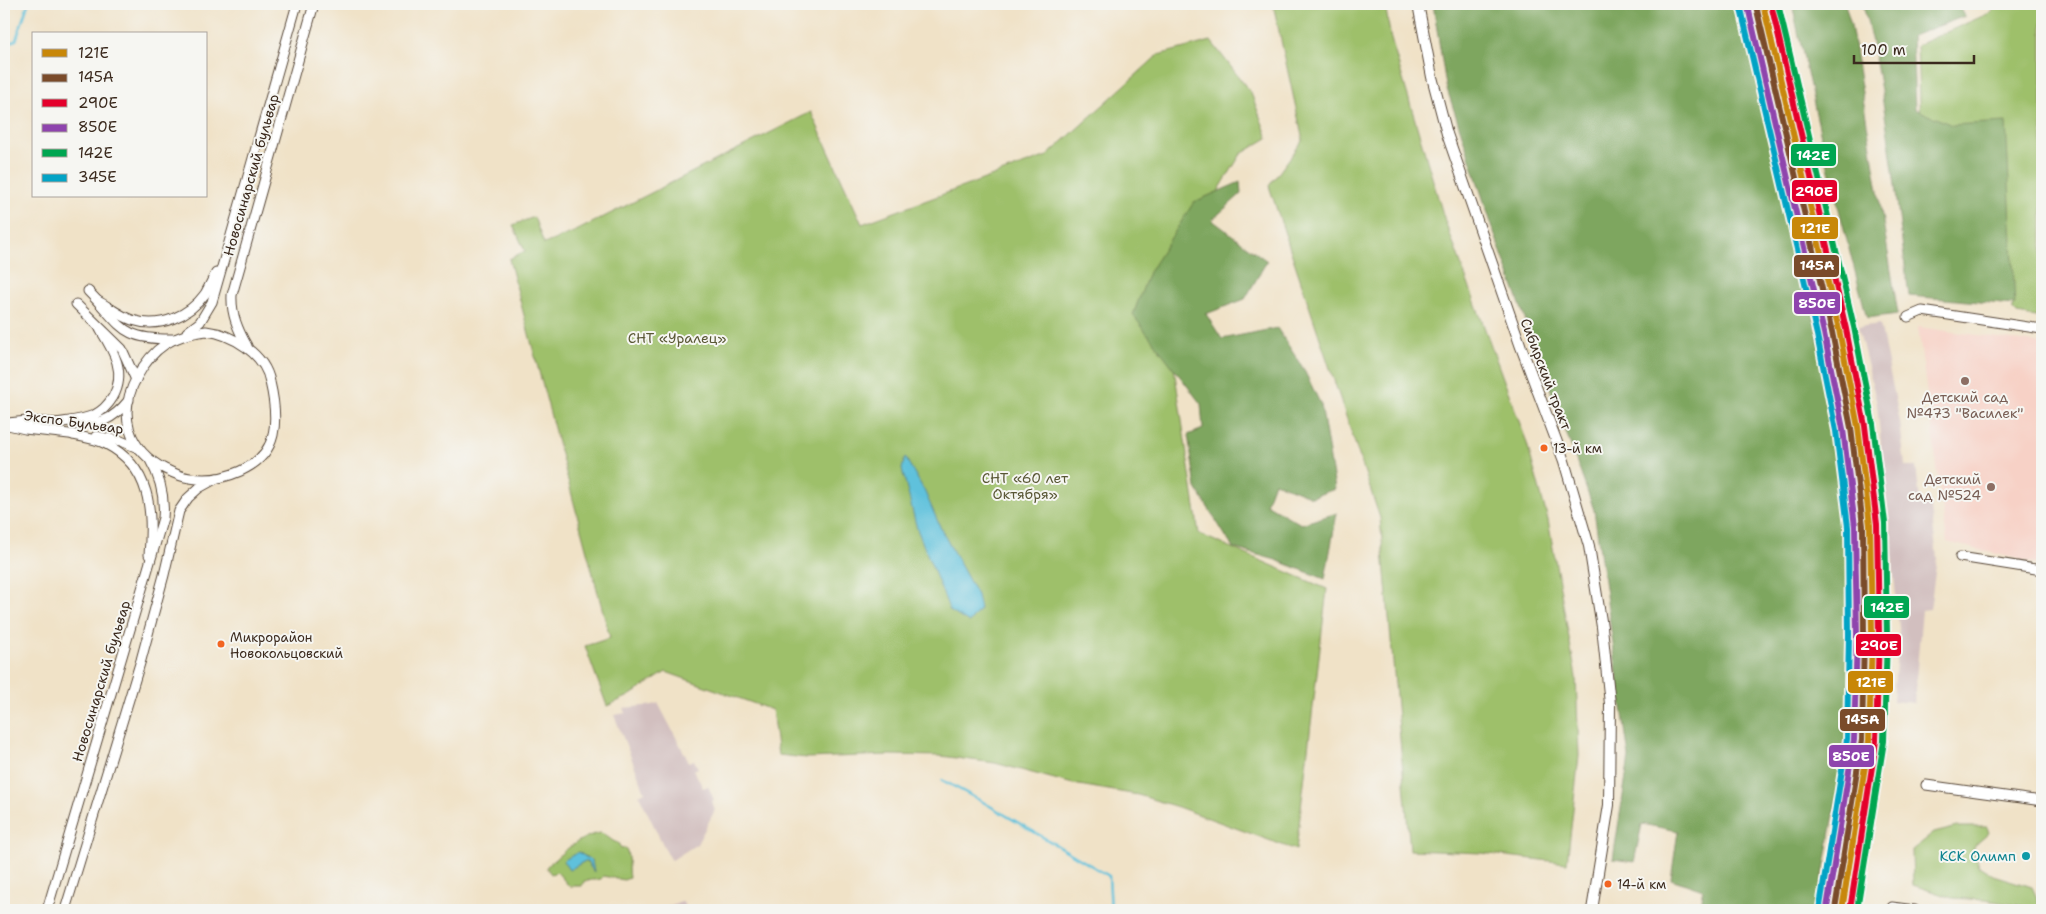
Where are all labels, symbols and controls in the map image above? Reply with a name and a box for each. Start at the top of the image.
legend [32,32,208,198]
scale bar [1854,32,1974,64]
text: 100 m [1861,40,1906,60]
text: 121Е [78,43,109,63]
text: 145А [78,67,114,87]
street label: Новосинарский бульвар [219,92,283,258]
text: 290Е [78,93,118,113]
text: 850Е [78,117,117,137]
text: 142Е [78,143,113,163]
line badge: 142Е [1790,143,1837,167]
text: 142Е [1796,146,1830,164]
text: 345Е [78,167,117,187]
line badge: 290Е [1791,179,1838,203]
text: 290Е [1795,182,1833,200]
line badge: 121Е [1791,216,1839,240]
text: 121Е [1800,219,1830,237]
line badge: 145А [1793,254,1840,278]
text: 145А [1800,256,1835,274]
line badge: 850Е [1793,291,1841,315]
text: 850Е [1798,294,1836,312]
street label: Сибирский тракт [1516,316,1576,433]
park label: СНТ «Уралец» [628,329,726,347]
marker: Детский сад №473 "Василек" [1959,375,1971,387]
place label: Детский сад №473 "Василек" [1906,388,2024,422]
street label: Экспо Бульвар [23,406,125,438]
place label: 13-й км [1553,440,1602,457]
marker: 13-й км [1539,443,1549,453]
park label: СНТ «60 лет Октября» [982,469,1069,503]
place label: Детский сад №524 [1908,470,1981,504]
marker: Детский сад №524 [1985,481,1997,493]
line badge: 142Е [1863,595,1910,619]
street label: Новосинарский бульвар [68,598,134,764]
text: 142Е [1870,598,1904,616]
place label: Микрорайон Новокольцовский [230,629,343,662]
line badge: 290Е [1855,633,1902,657]
text: 290Е [1860,636,1898,654]
marker: Микрорайон Новокольцовский [216,639,226,649]
line badge: 121Е [1847,670,1894,694]
text: 121Е [1856,673,1886,691]
line badge: 145А [1839,708,1886,732]
text: 145А [1845,710,1880,728]
line badge: 850Е [1828,744,1875,768]
text: 850Е [1832,747,1870,765]
place label: КСК Олимп [1939,847,2016,865]
marker: КСК Олимп [2020,850,2032,862]
place label: 14-й км [1617,876,1666,893]
marker: 14-й км [1603,879,1613,889]

